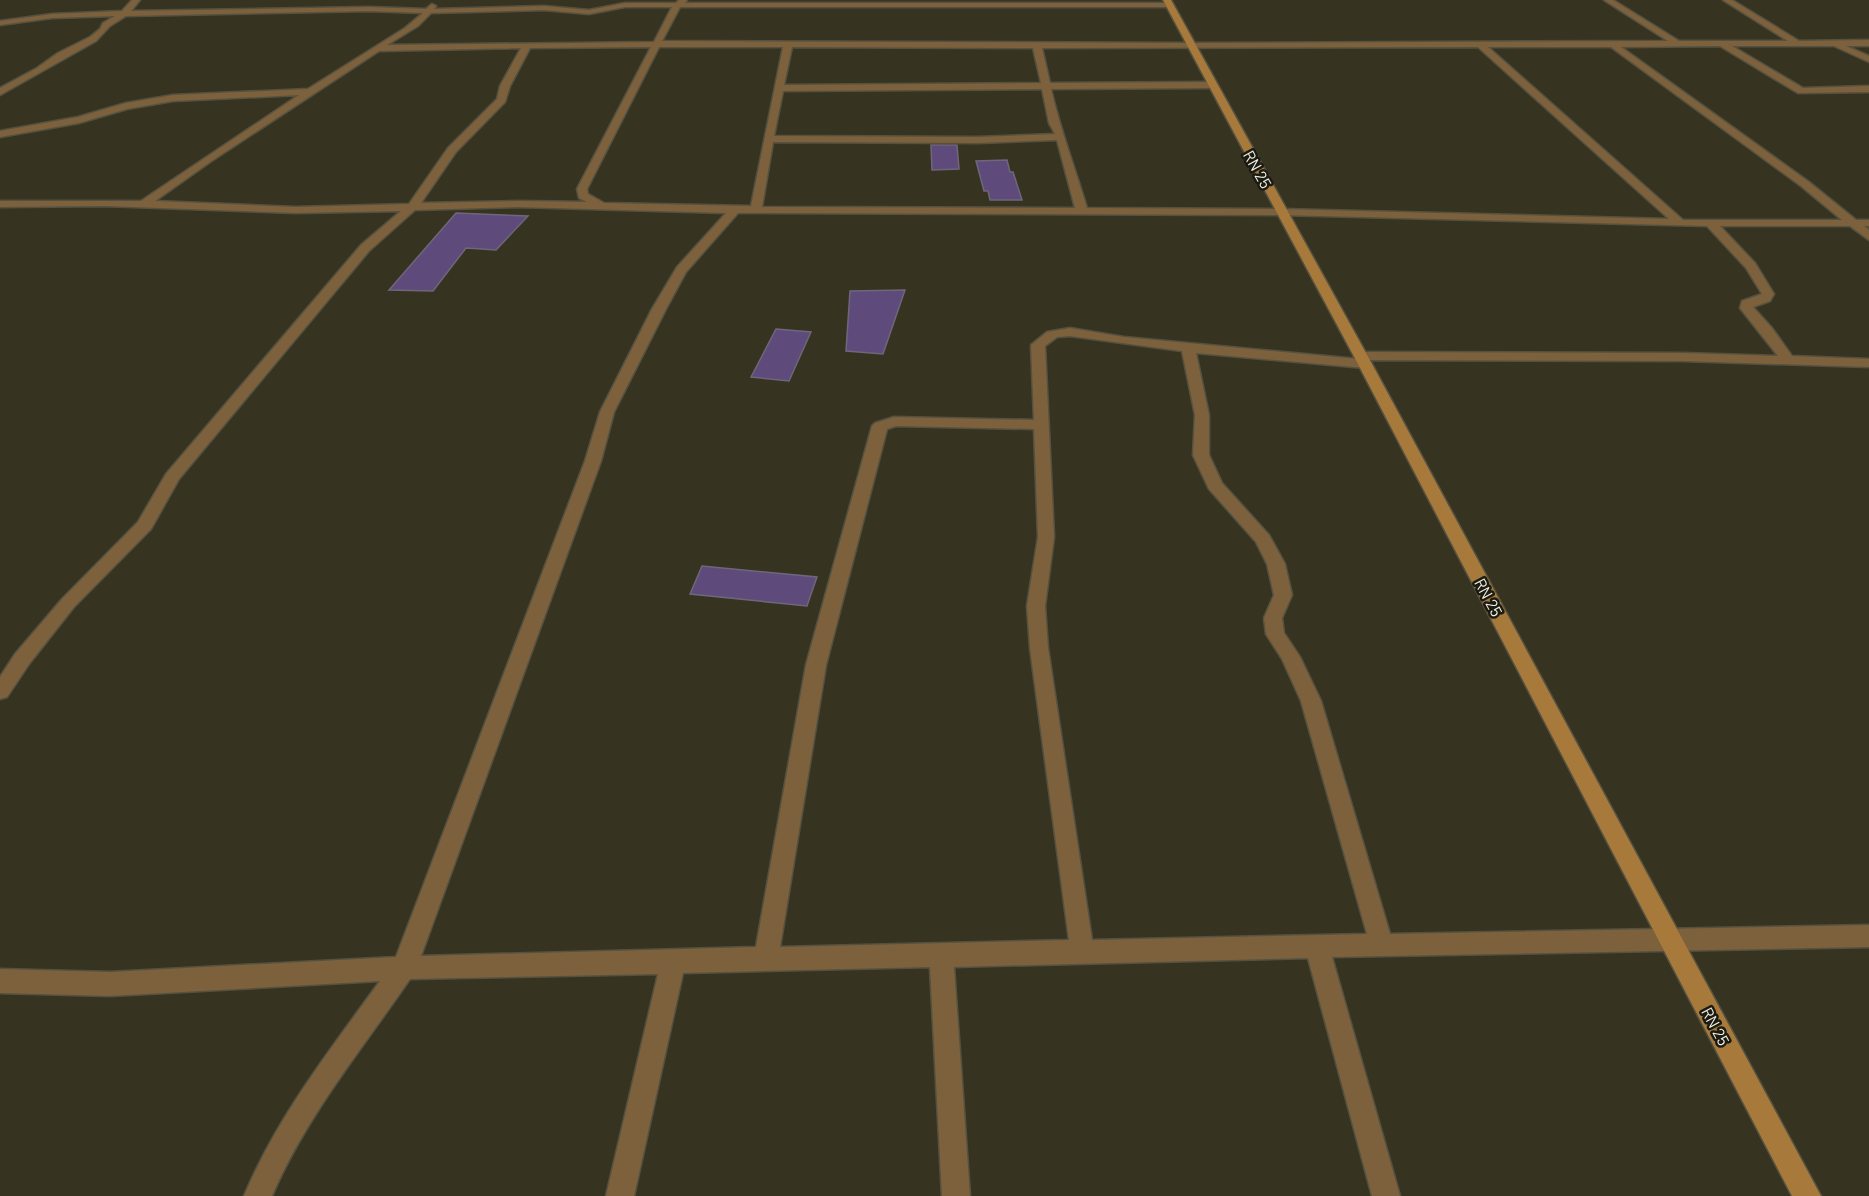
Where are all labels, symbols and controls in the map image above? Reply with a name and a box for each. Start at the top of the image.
street label: RN 25 [1240,147,1276,191]
street label: RN 25 [1471,575,1507,619]
street label: RN 25 [1698,1004,1734,1048]

